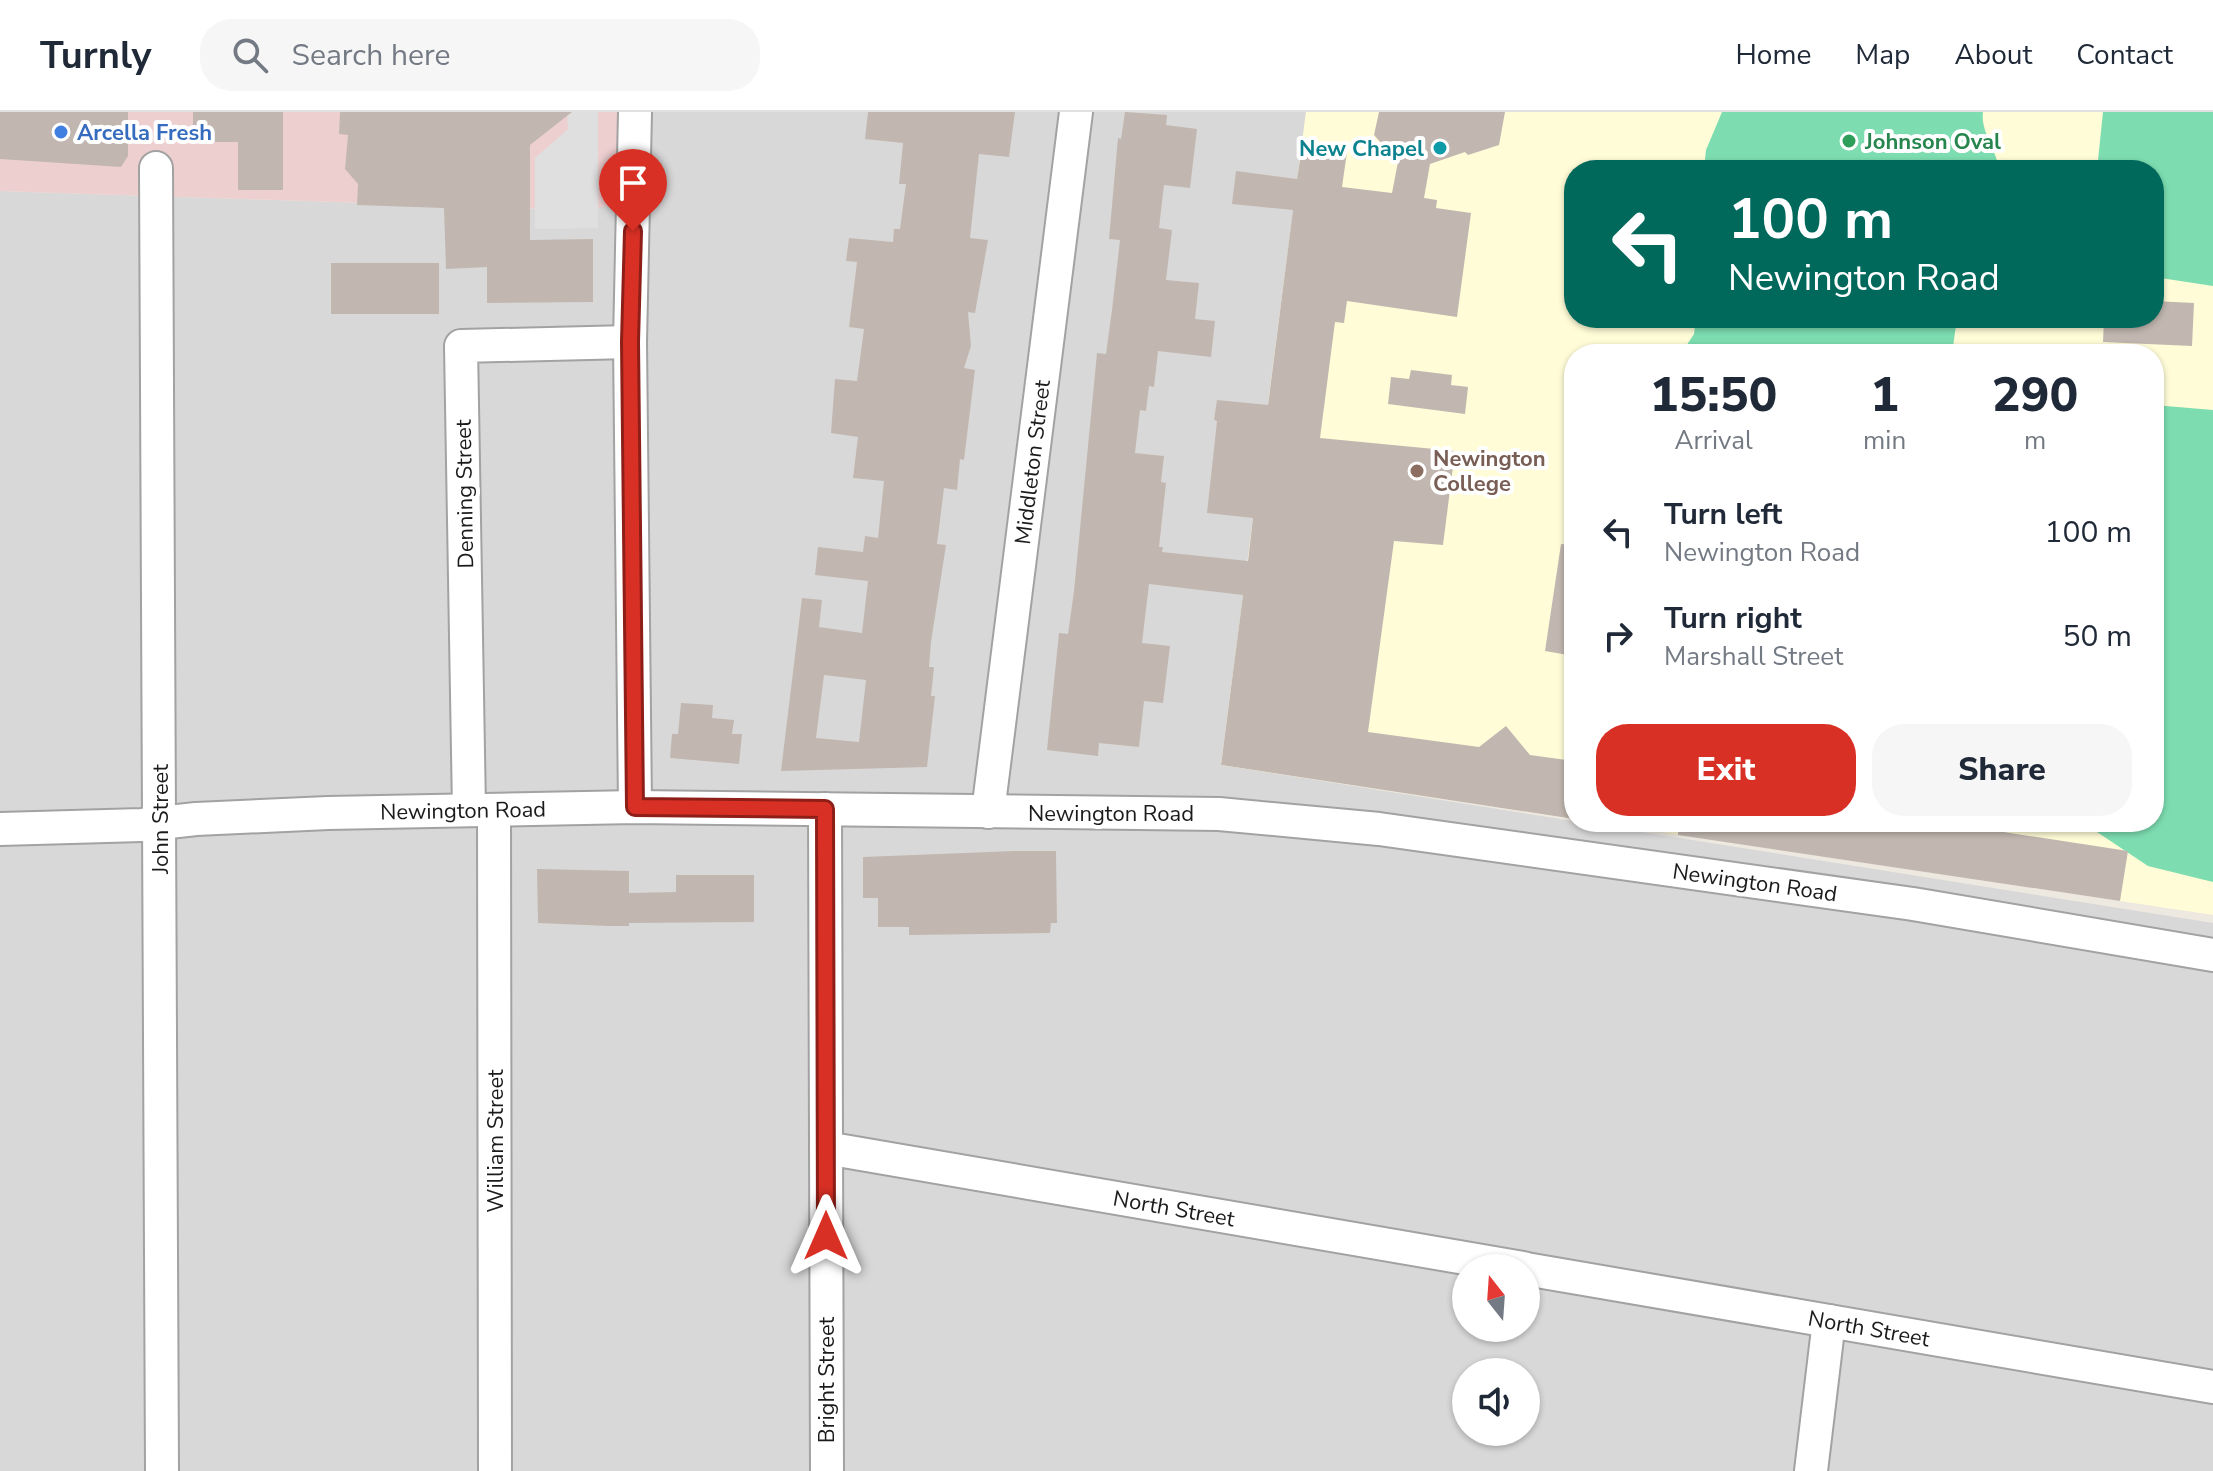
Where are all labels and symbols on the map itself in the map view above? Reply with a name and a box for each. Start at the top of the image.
place label: Arcella Fresh [77,118,212,148]
marker: Arcella Fresh [52,123,70,141]
place label: Johnson Oval [1864,127,2001,157]
marker: Johnson Oval [1840,132,1858,150]
place label: New Chapel [1299,134,1424,164]
marker: New Chapel [1431,139,1449,157]
pin [599,149,667,231]
street label: Middleton Street [1008,378,1058,546]
street label: Denning Street [449,419,481,569]
place label: Newington College [1433,444,1546,499]
marker: Newington College [1408,462,1426,480]
street label: John Street [146,764,176,875]
street label: Newington Road [380,795,546,827]
street label: Newington Road [1028,799,1194,829]
street label: Newington Road [1671,857,1839,909]
street label: William Street [481,1069,511,1213]
street label: North Street [1111,1184,1237,1234]
position arrow [784,1194,868,1278]
north arrow [1452,1254,1540,1342]
street label: North Street [1806,1304,1932,1354]
street label: Bright Street [812,1316,842,1443]

